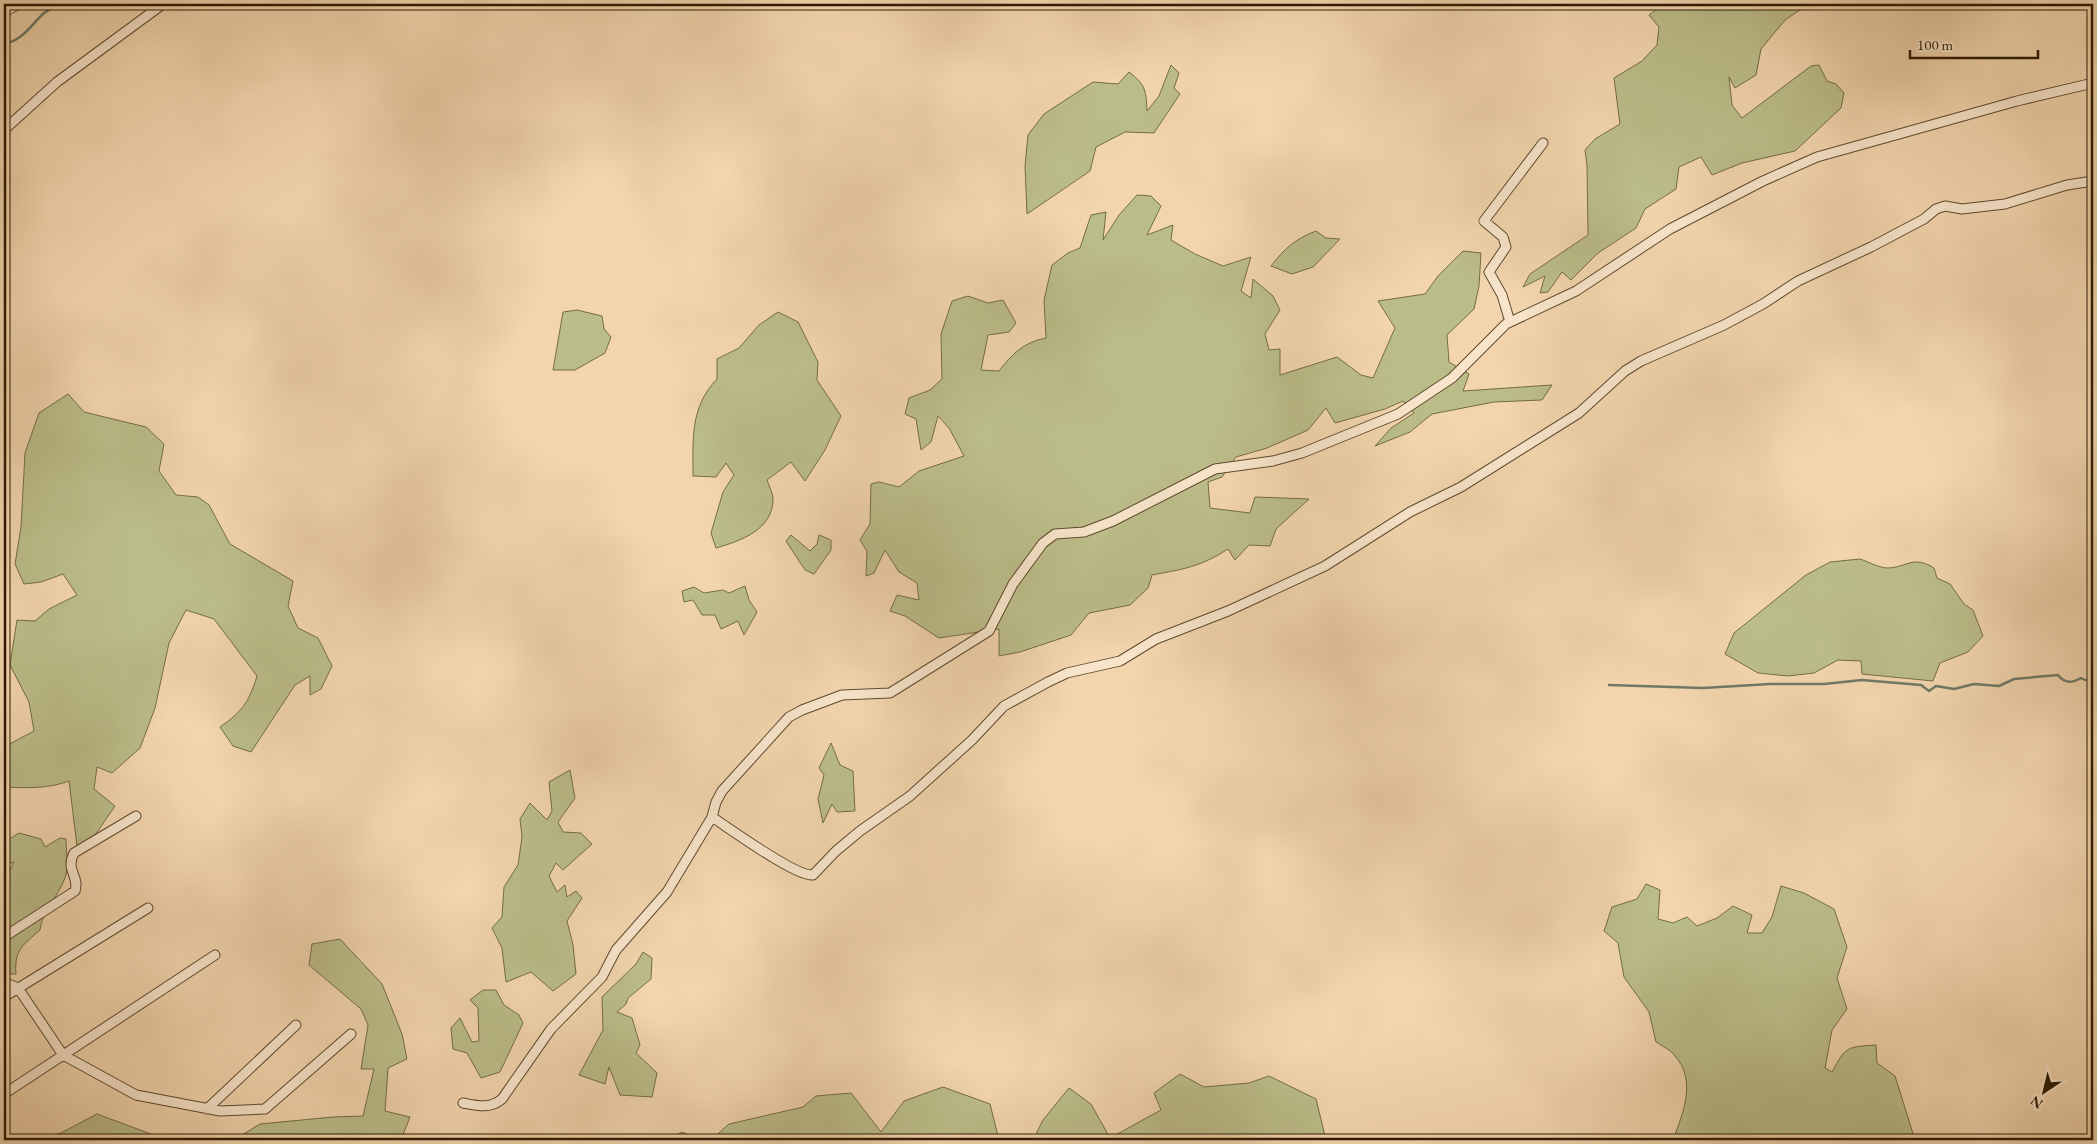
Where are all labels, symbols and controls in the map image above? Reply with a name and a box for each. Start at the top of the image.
scale bar [1910,28,2037,60]
text: 100 m [1917,35,1954,54]
north arrow [2020,1066,2070,1116]
text: N [2026,1092,2046,1113]

